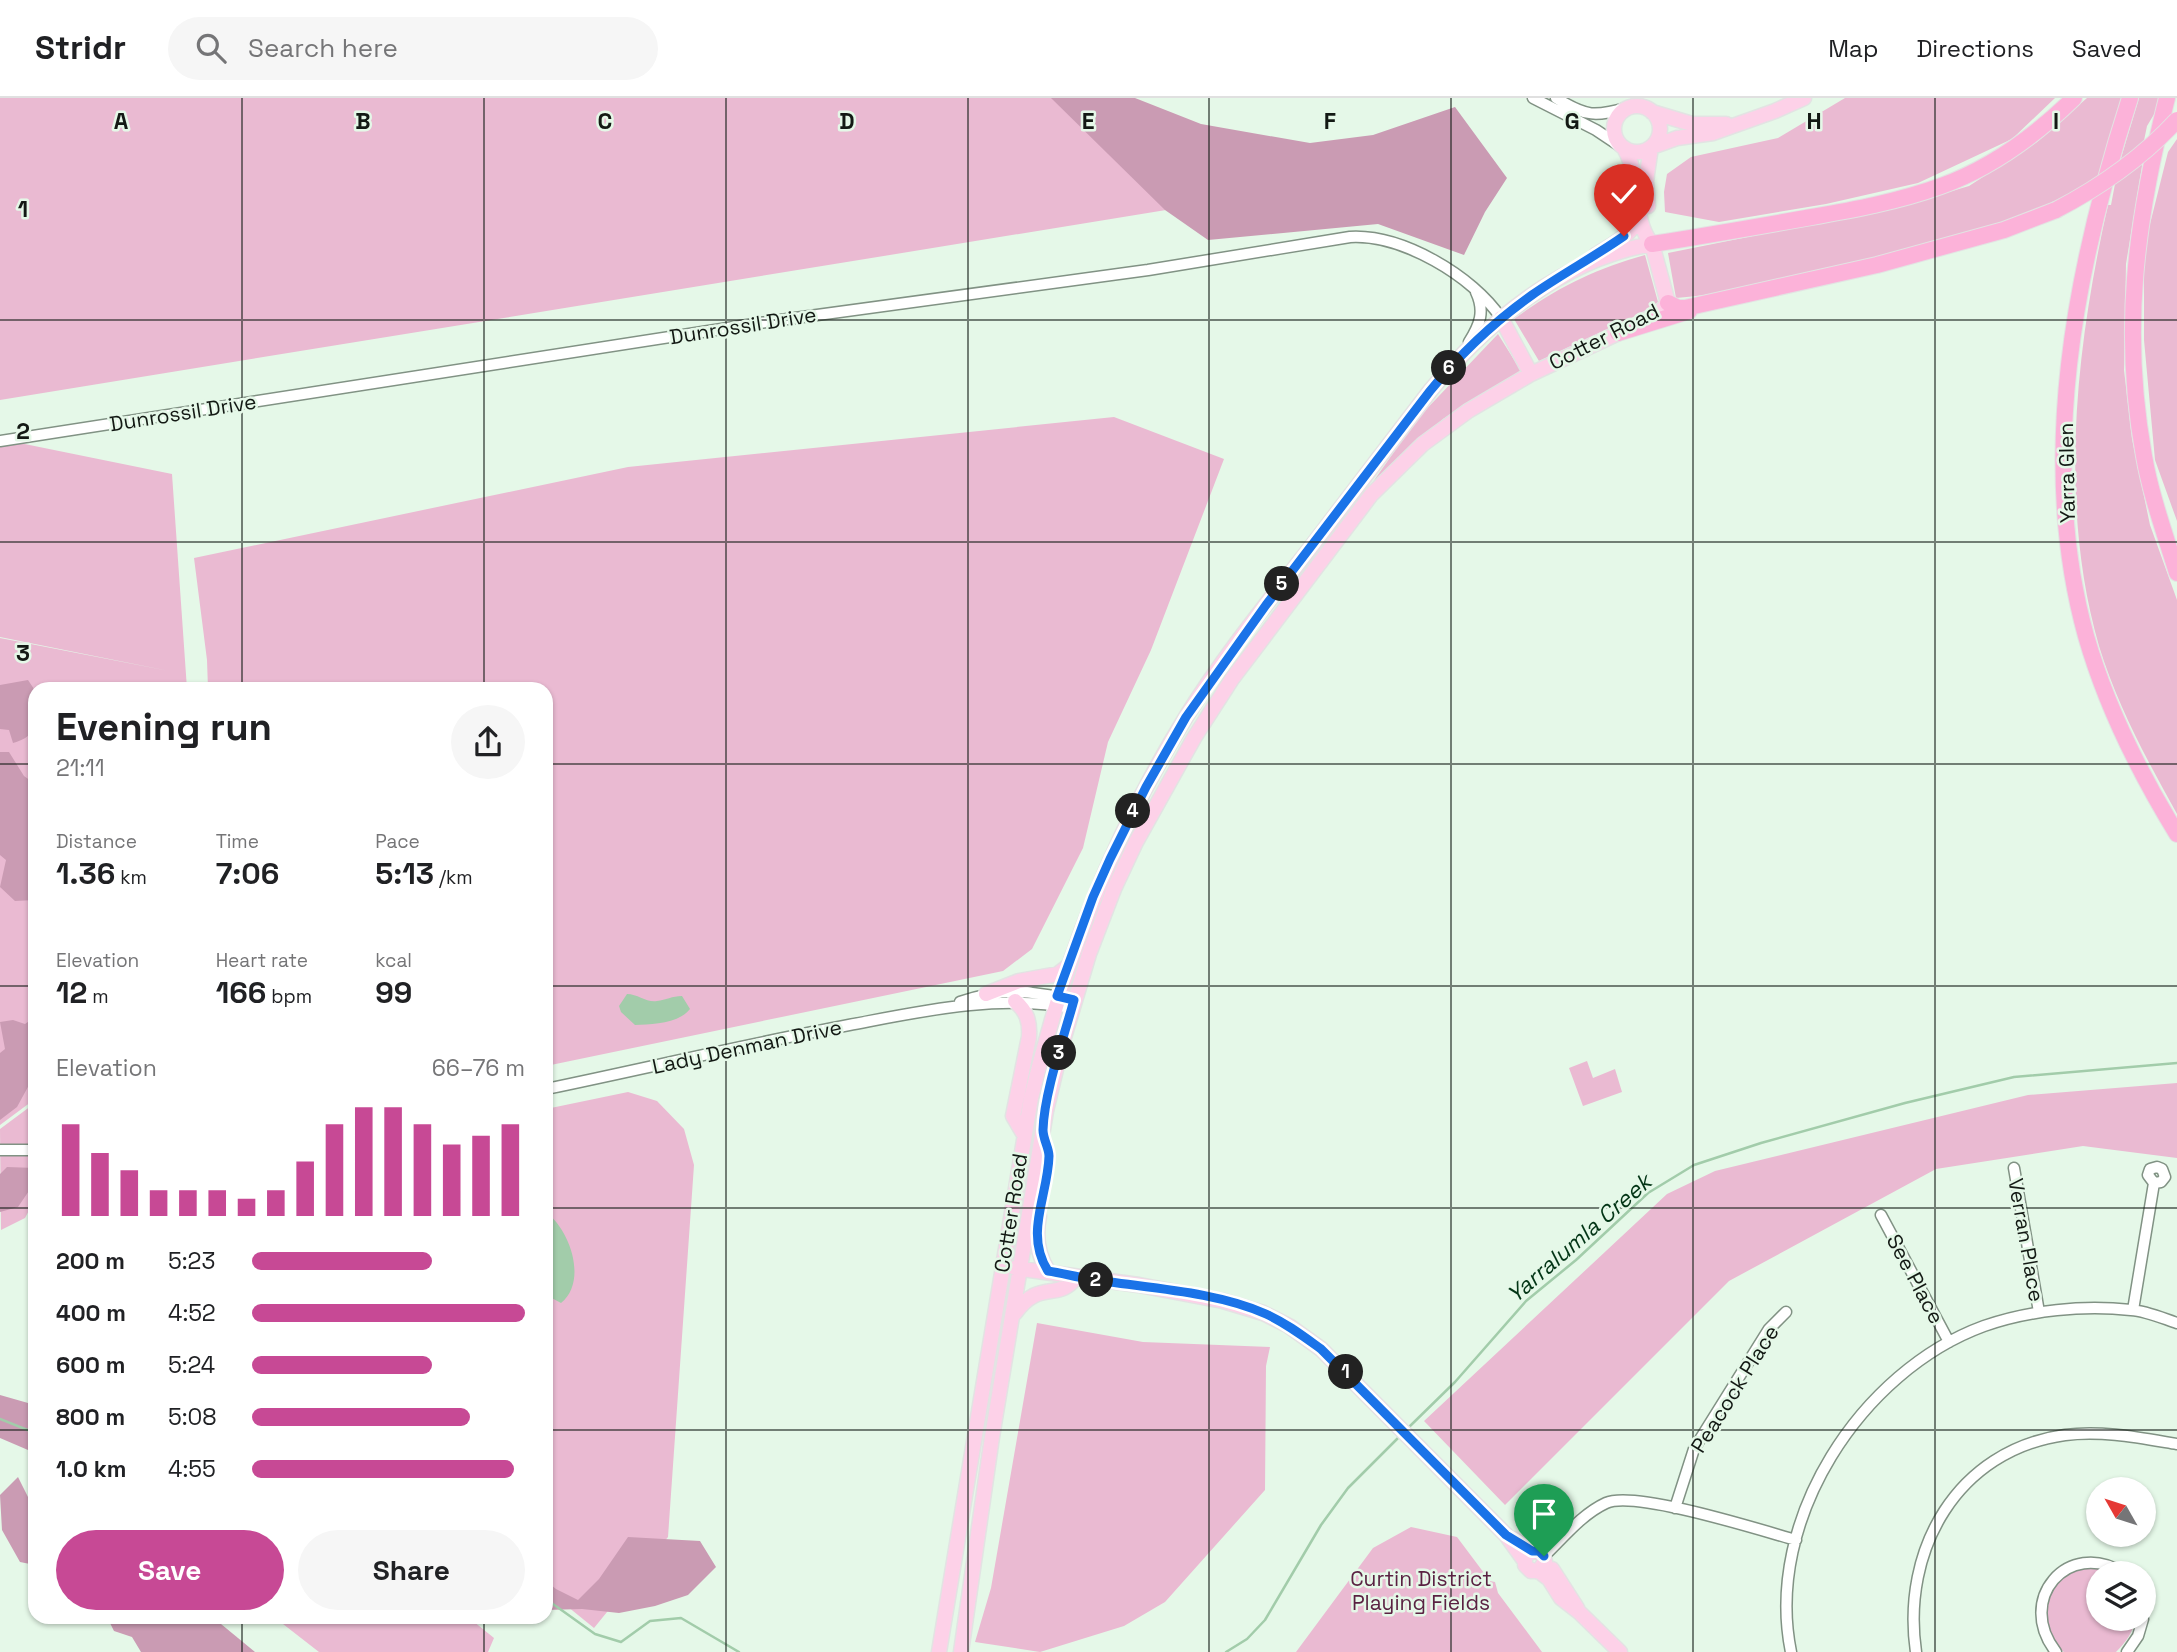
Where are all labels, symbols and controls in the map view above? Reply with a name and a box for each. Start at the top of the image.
search box [168,17,658,80]
text: Stridr [35,27,126,69]
icon: search [192,29,230,67]
text: Search here [248,31,398,65]
text: Map [1828,33,1878,64]
text: Directions [1916,33,2034,64]
text: Saved [2072,33,2142,64]
text: A [114,106,129,136]
text: B [355,106,371,136]
text: C [598,106,612,136]
text: D [839,106,855,136]
text: E [1082,106,1094,136]
text: F [1324,106,1336,136]
text: G [1564,106,1580,136]
text: H [1806,106,1822,136]
text: I [2053,106,2059,136]
pin [1594,164,1654,236]
icon: check [1605,175,1643,213]
text: 1 [18,194,28,224]
street label: Cotter Road [1544,297,1663,376]
street label: Dunrossil Drive [668,301,818,350]
pin: 6 [1432,350,1466,386]
text: 6 [1443,355,1454,380]
street label: Dunrossil Drive [108,388,258,437]
text: 2 [16,416,30,446]
street label: Yarra Glen [2052,423,2081,523]
pin: 5 [1264,566,1300,602]
text: 5 [1276,571,1287,596]
text: 3 [16,638,30,668]
text: Evening run [56,703,272,751]
button: share [451,705,525,779]
text: 21:11 [56,753,105,783]
pin: 4 [1116,794,1150,828]
text: 4 [1126,798,1139,823]
text: Distance [56,829,137,854]
text: Time [216,829,259,854]
text: Pace [375,829,420,854]
text: 1.36 [56,854,115,893]
text: 7:06 [216,854,279,893]
text: 5:13 [375,854,434,893]
text: km [115,865,147,890]
text: /km [434,865,473,890]
text: Elevation [56,948,139,973]
text: Heart rate [216,948,308,973]
text: kcal [375,948,412,973]
text: 12 [56,973,87,1012]
text: 166 [216,973,266,1012]
text: 99 [375,973,412,1012]
text: m [87,984,109,1009]
text: bpm [266,984,312,1009]
street label: Lady Denman Drive [650,1013,844,1080]
pin: 3 [1042,1035,1076,1070]
text: 3 [1053,1040,1064,1065]
text: Elevation [56,1053,157,1083]
text: 66–76 m [432,1053,525,1083]
street label: Cotter Road [988,1151,1033,1274]
water label: Yarralumla Creek [1500,1165,1660,1309]
street label: Verran Place [2002,1176,2051,1304]
street label: See Place [1881,1229,1950,1328]
text: 200 m [56,1246,125,1276]
text: 5:23 [168,1246,215,1276]
pin: 2 [1078,1262,1114,1298]
text: 2 [1090,1267,1101,1292]
text: 400 m [56,1298,126,1328]
text: 4:52 [168,1298,216,1328]
street label: Peacock Place [1684,1320,1785,1458]
text: 600 m [56,1350,126,1380]
text: 5:24 [168,1350,215,1380]
pin: 1 [1328,1354,1364,1390]
text: 1 [1341,1359,1350,1384]
text: 800 m [56,1402,125,1432]
text: 5:08 [168,1402,217,1432]
text: 1.0 km [56,1454,126,1484]
text: 4:55 [168,1454,216,1484]
north arrow [2086,1477,2156,1547]
map controls [2086,1477,2156,1631]
pin [1514,1484,1574,1556]
icon: arrive [1525,1495,1563,1533]
button: Save [56,1530,284,1610]
button: Share [298,1530,525,1610]
button: layers [2086,1561,2156,1631]
park label: Curtin District Playing Fields [1350,1565,1492,1616]

